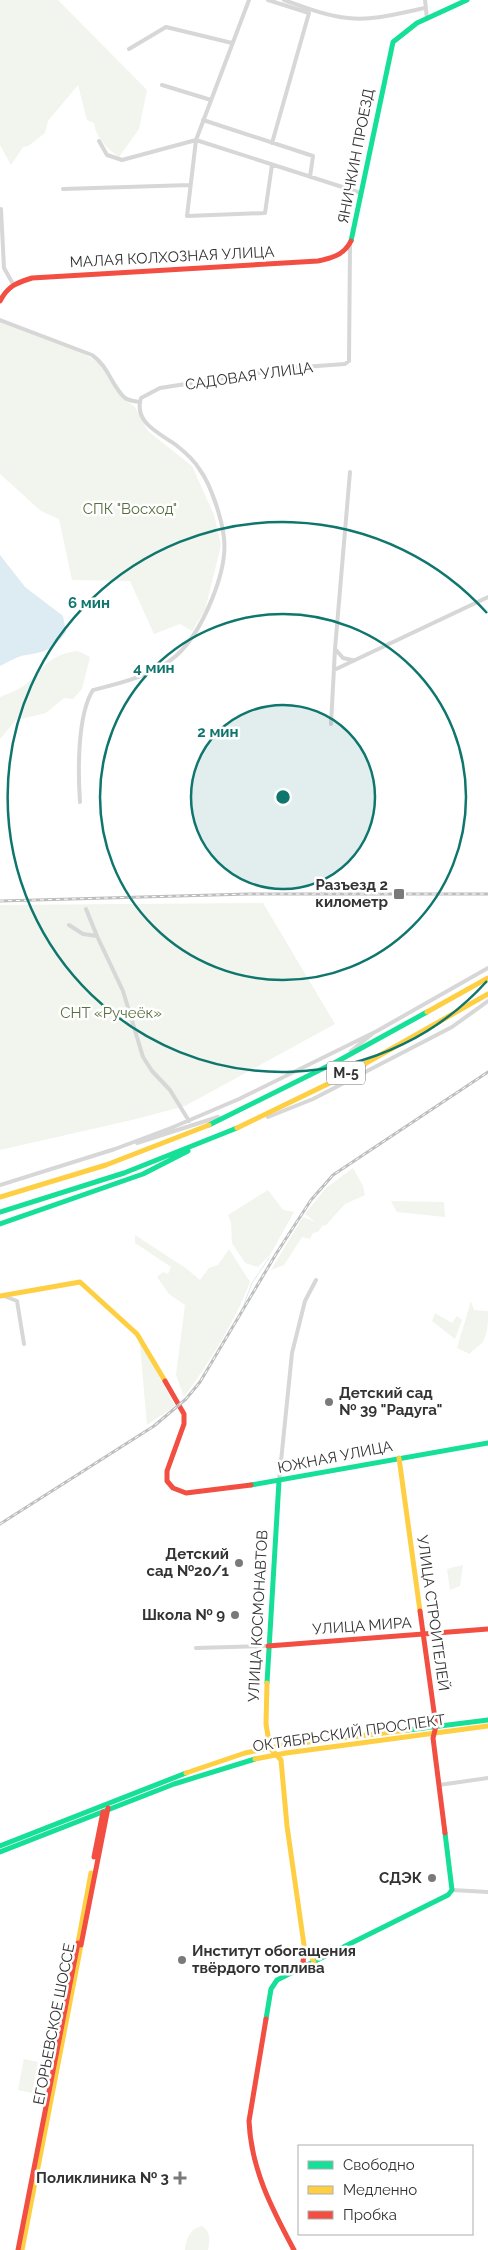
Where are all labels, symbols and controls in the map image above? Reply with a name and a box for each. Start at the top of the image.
street label: ЯНИЧКИН ПРОЕЗД [334,87,378,225]
street label: МАЛАЯ КОЛХОЗНАЯ УЛИЦА [69,243,275,271]
street label: САДОВАЯ УЛИЦА [184,358,314,394]
park label: СПК "Восход" [83,500,177,518]
text: 6 мин [68,594,110,612]
text: 4 мин [133,659,175,677]
text: 2 мин [197,723,239,741]
centre of rings [274,788,292,806]
place label: Разъезд 2 километр [315,876,388,911]
marker: Разъезд 2 километр [392,887,406,901]
park label: СНТ «Ручеёк» [60,1004,162,1022]
road number: М-5 [327,1062,365,1084]
place label: Детский сад № 39 "Радуга" [339,1384,443,1419]
marker: Детский сад № 39 "Радуга" [323,1396,335,1408]
street label: ЮЖНАЯ УЛИЦА [276,1437,394,1477]
street label: УЛИЦА КОСМОНАВТОВ [245,1530,271,1702]
street label: УЛИЦА СТРОИТЕЛЕЙ [413,1534,453,1692]
place label: Детский сад №20/1 [146,1545,230,1580]
marker: Детский сад №20/1 [233,1557,245,1569]
place label: Школа № 9 [142,1606,225,1624]
marker: Школа № 9 [229,1609,241,1621]
street label: УЛИЦА МИРА [312,1614,412,1638]
street label: ОКТЯБРЬСКИЙ ПРОСПЕКТ [252,1711,446,1755]
place label: СДЭК [379,1869,423,1887]
marker: СДЭК [426,1872,438,1884]
street label: ЕГОРЬЕВСКОЕ ШОССЕ [29,1942,79,2106]
place label: Институт обогащения твёрдого топлива [192,1942,356,1977]
marker: Институт обогащения твёрдого топлива [176,1954,188,1966]
legend [298,2145,473,2235]
text: Свободно [343,2156,415,2174]
place label: Поликлиника № 3 [36,2169,169,2187]
marker: Поликлиника № 3 [173,2171,187,2185]
text: Медленно [343,2181,417,2199]
text: Пробка [343,2206,397,2224]

